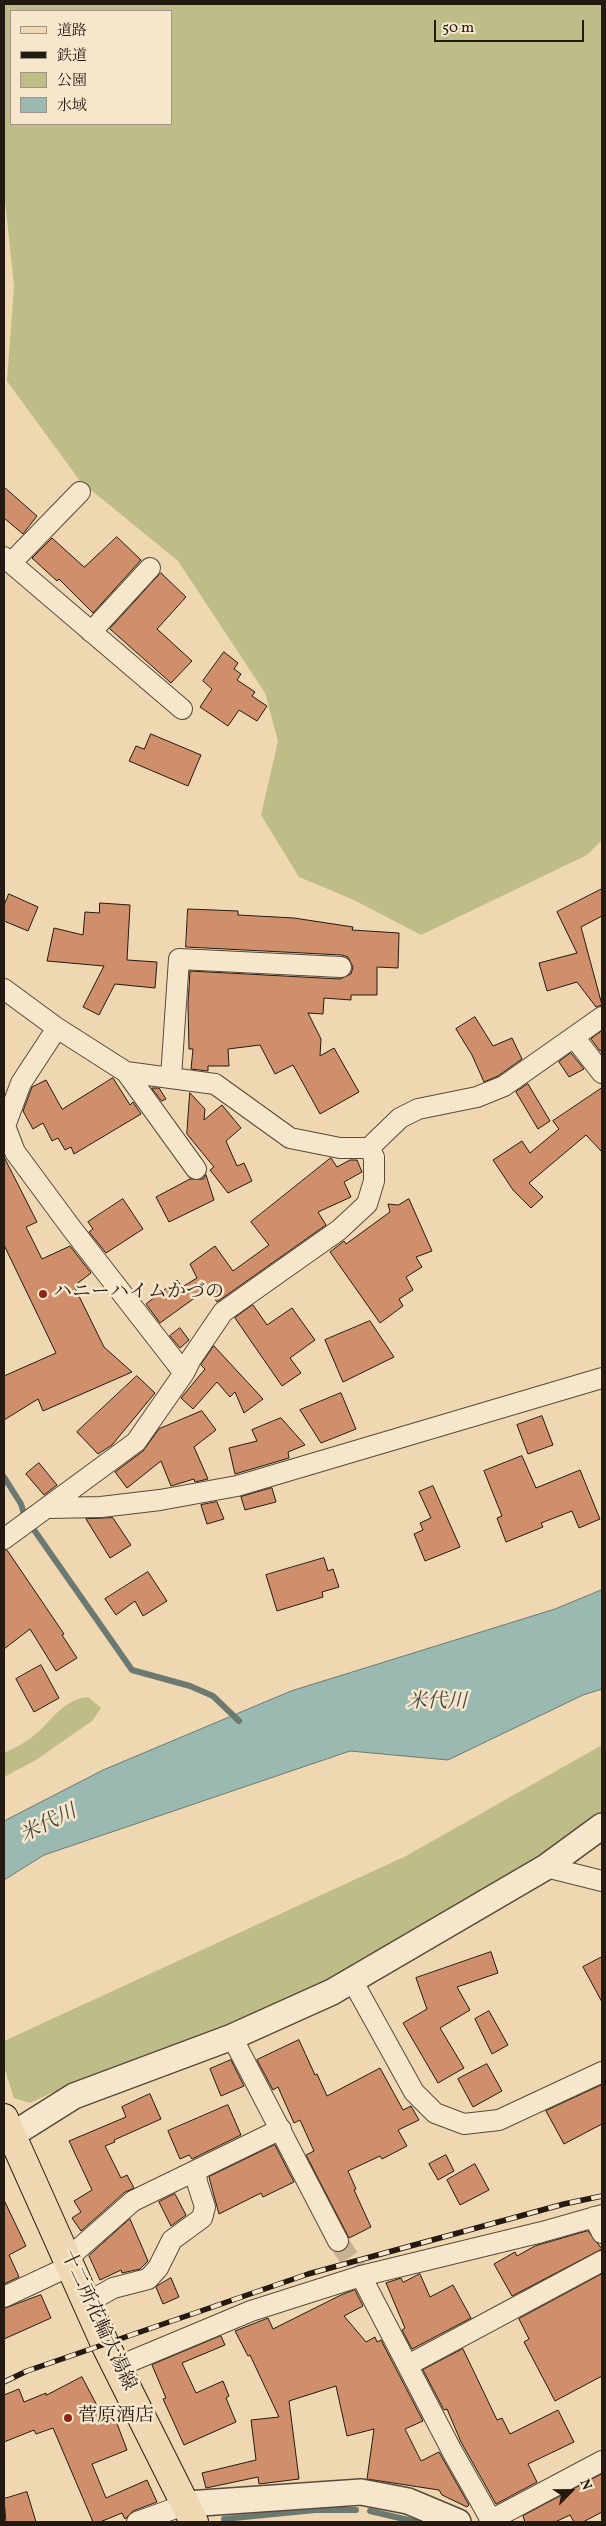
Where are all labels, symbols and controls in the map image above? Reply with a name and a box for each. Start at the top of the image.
legend [10,10,172,125]
scale bar [436,10,586,42]
text: 50 m [442,18,474,39]
text: 道路 [57,21,87,42]
text: 鉄道 [57,46,87,67]
text: 公園 [57,71,87,92]
text: 水域 [57,96,87,117]
place label: ハニーハイムかづの [53,1283,224,1305]
marker: ハニーハイムかづの [37,1288,49,1300]
water label: 米代川 [407,1691,467,1715]
water label: 米代川 [17,1801,81,1849]
street label: 十二所花輪大湯線 [55,2247,139,2395]
place label: 菅原酒店 [78,2407,154,2429]
marker: 菅原酒店 [62,2412,74,2424]
north arrow [546,2466,596,2516]
text: N [575,2477,596,2493]

